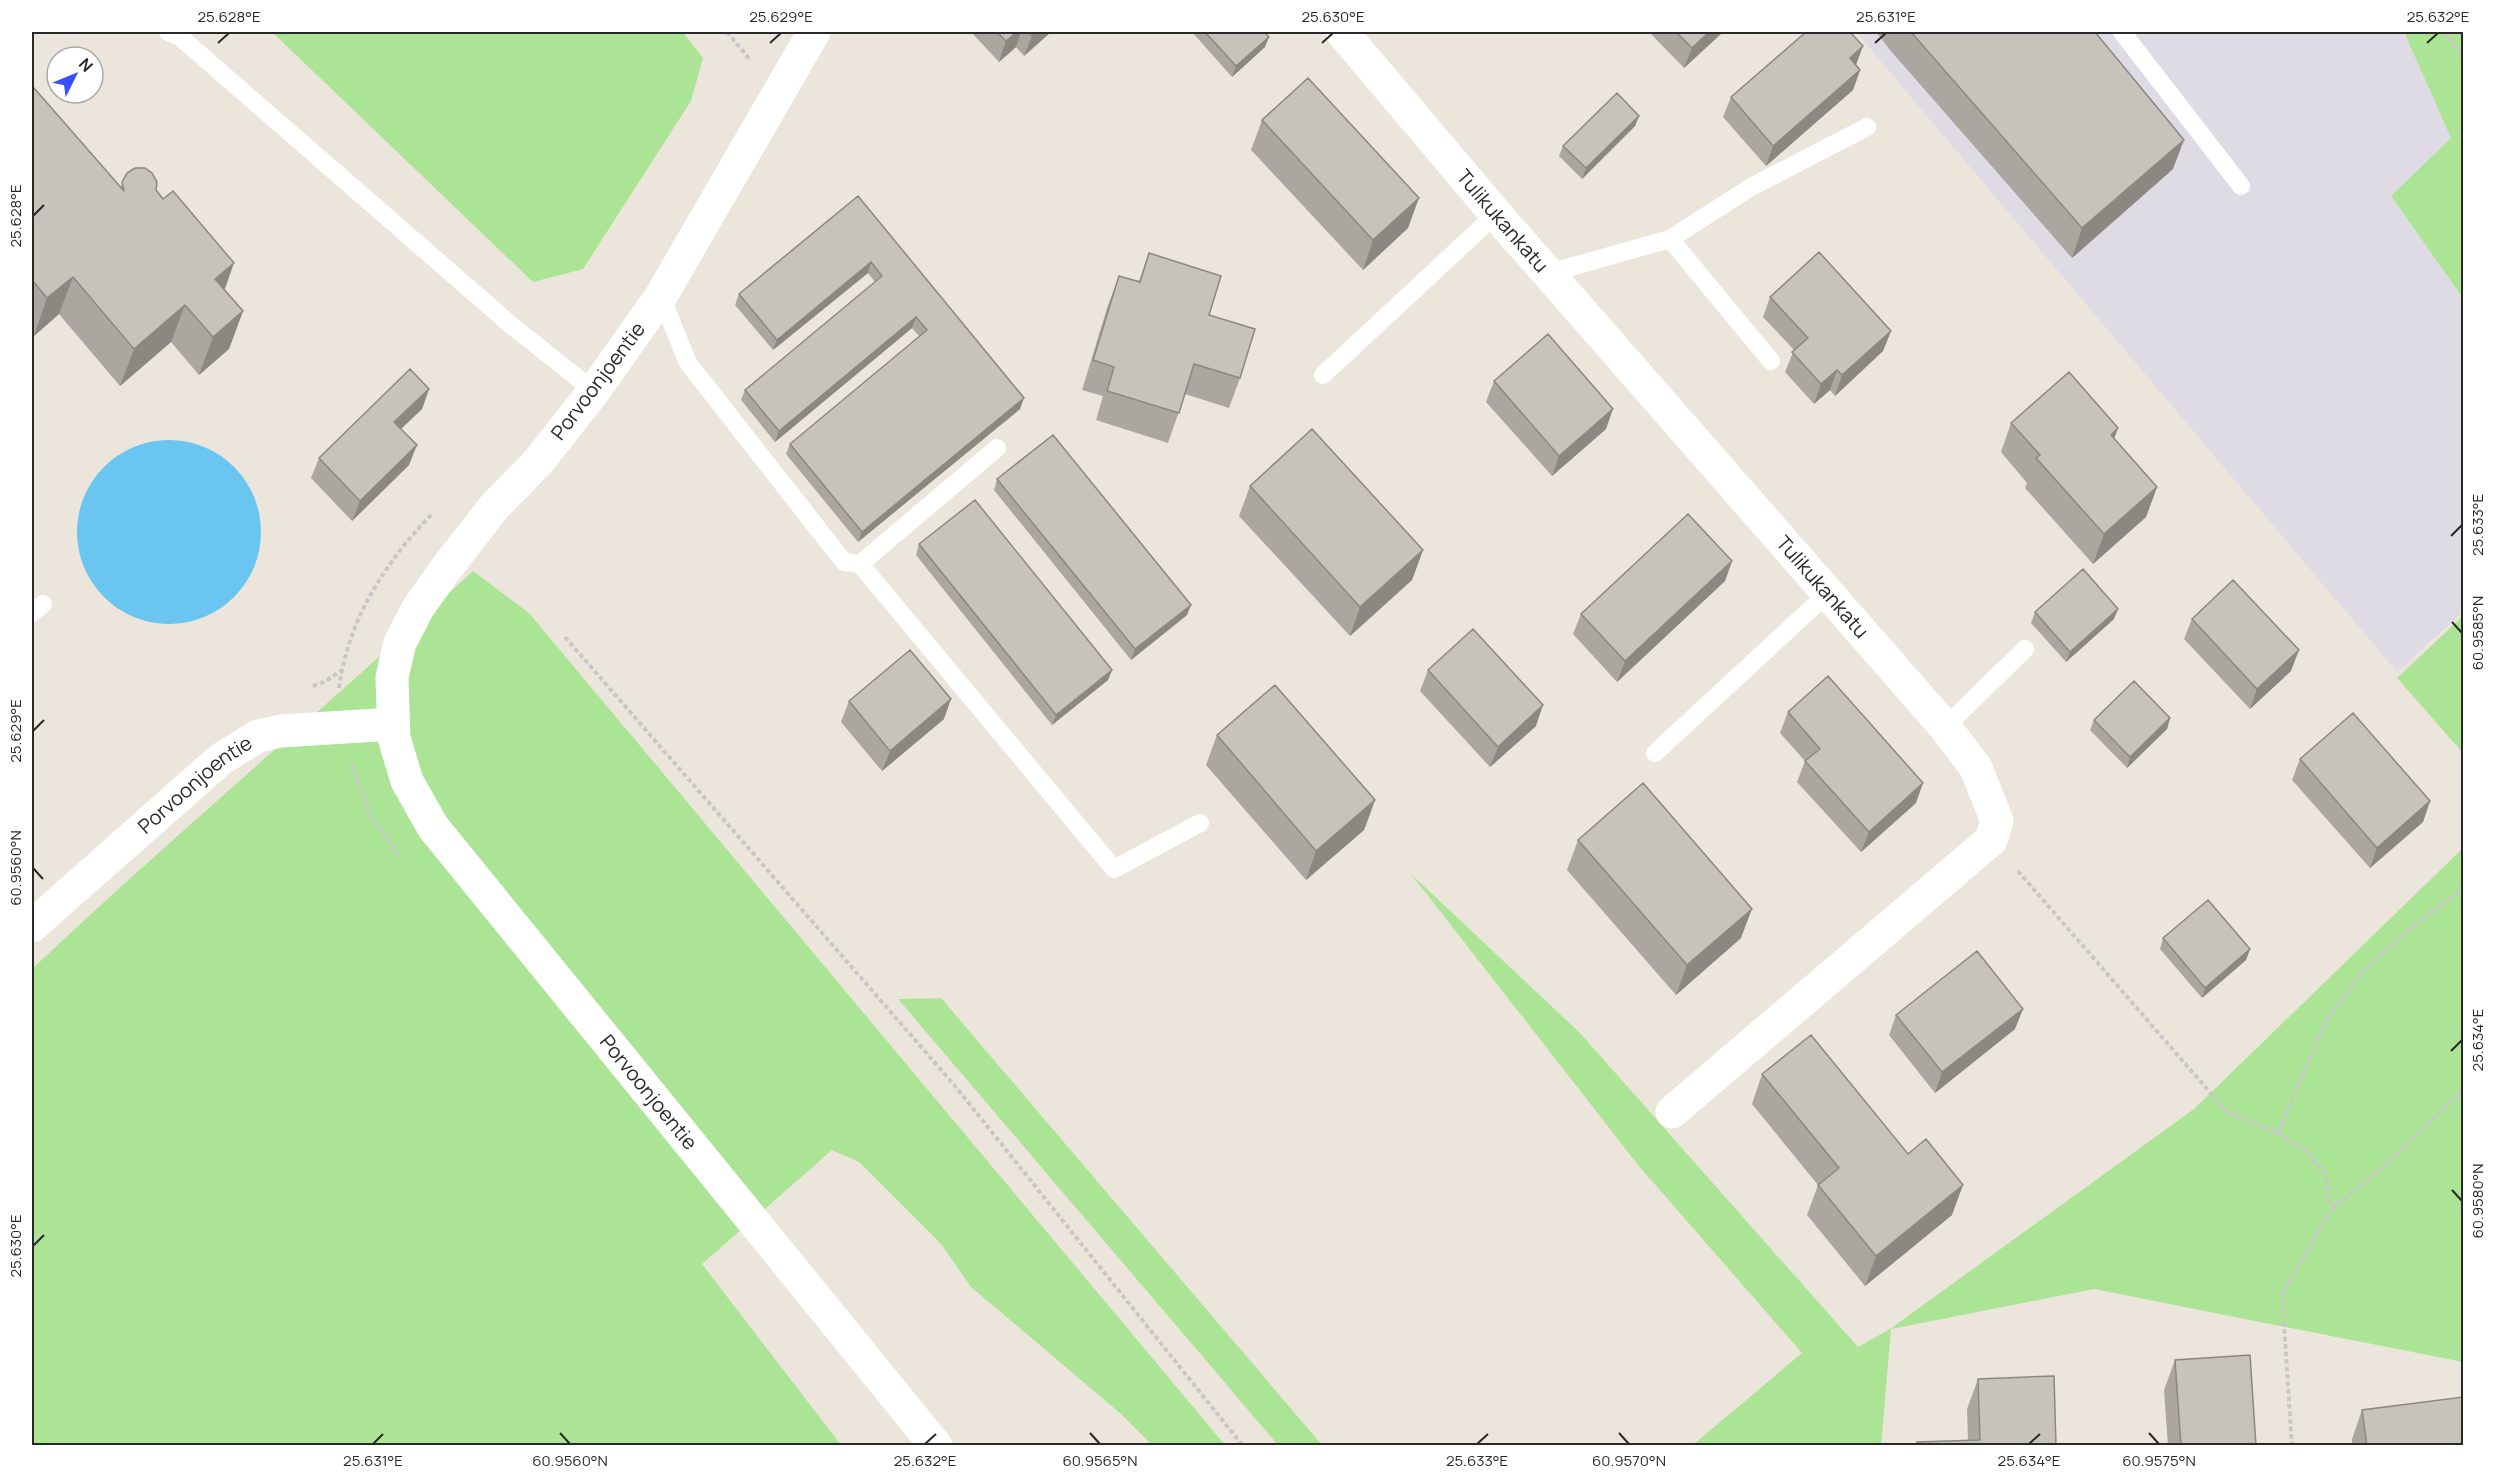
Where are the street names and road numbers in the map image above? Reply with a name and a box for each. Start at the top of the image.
street label: Tulikukankatu [1451,163,1555,278]
street label: Porvoonjoentie [544,316,651,445]
street label: Tulikukankatu [1771,530,1875,644]
street label: Porvoonjoentie [132,729,257,839]
street label: Porvoonjoentie [594,1029,704,1155]

